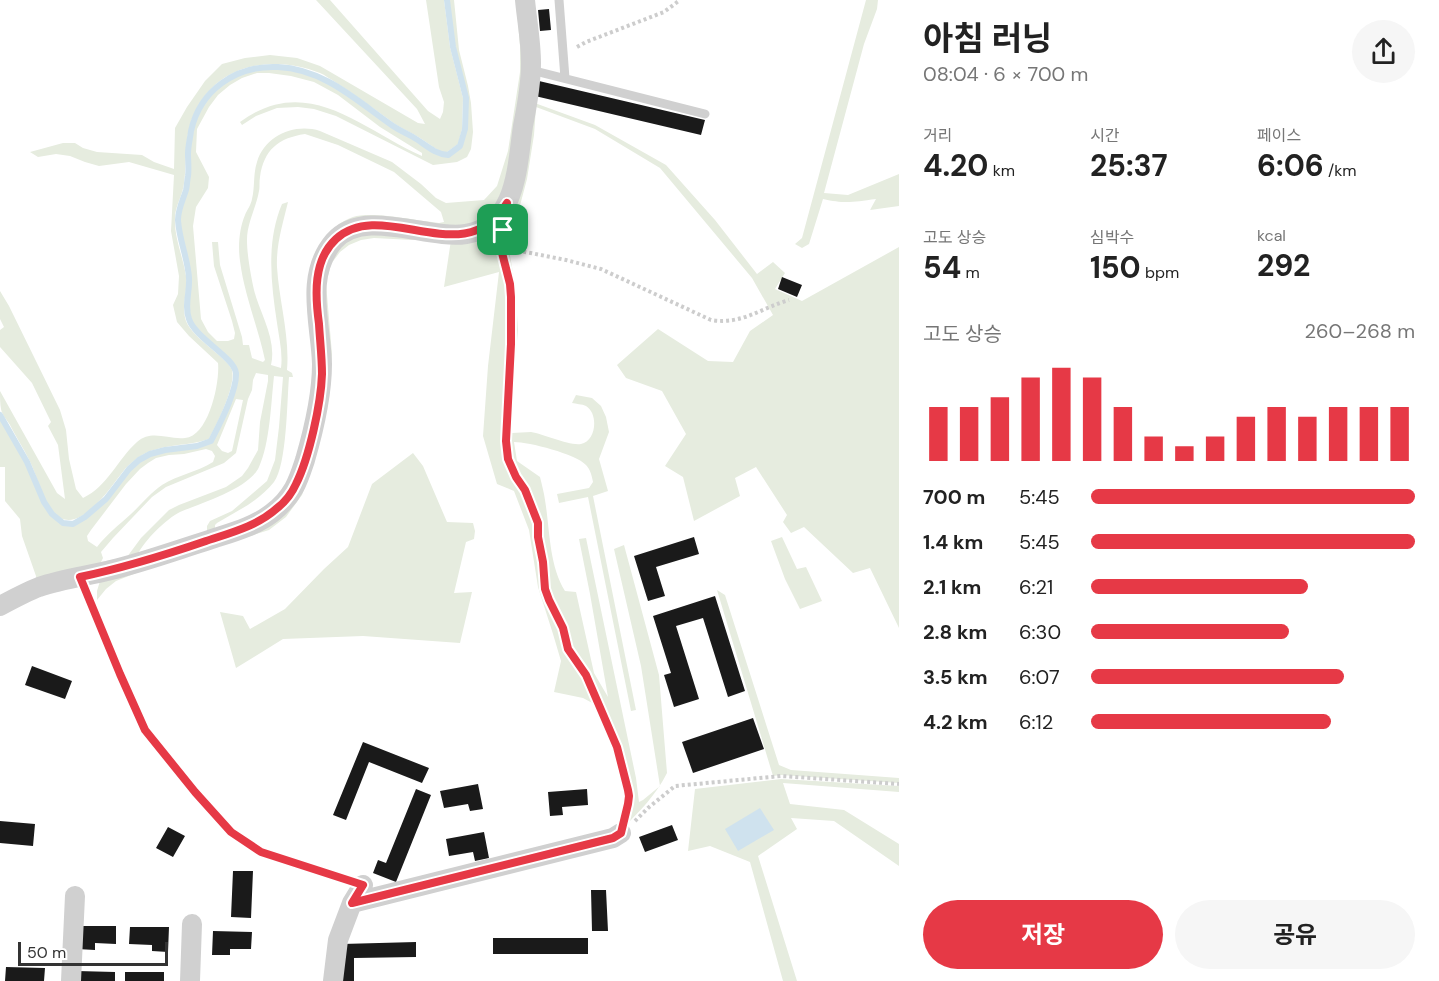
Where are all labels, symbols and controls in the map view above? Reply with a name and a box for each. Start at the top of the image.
text: 아침 러닝 [923,17,1052,60]
button: share [1352,20,1415,83]
text: 08:04 · 6 × 700 m [923,61,1088,87]
text: 거리 [923,125,952,146]
text: 시간 [1090,125,1119,146]
text: 페이스 [1257,125,1301,146]
text: 4.20 [923,146,988,185]
text: 25:37 [1090,146,1168,185]
text: 6:06 [1257,146,1324,185]
text: km [988,160,1015,181]
text: /km [1324,160,1357,181]
pin [477,204,528,255]
icon: arrive [486,213,519,246]
text: kcal [1257,225,1286,246]
text: 고도 상승 [923,227,986,248]
text: 심박수 [1090,227,1134,248]
text: 292 [1257,246,1310,285]
text: 54 [923,248,961,287]
text: 150 [1090,248,1141,287]
text: m [961,262,980,283]
text: bpm [1141,262,1179,283]
text: 260–268 m [1304,318,1415,344]
text: 고도 상승 [923,321,1002,347]
text: 700 m [923,484,985,510]
text: 5:45 [1019,484,1060,510]
text: 1.4 km [923,529,983,555]
text: 5:45 [1019,529,1060,555]
text: 2.1 km [923,574,981,600]
text: 6:21 [1019,574,1053,600]
text: 2.8 km [923,619,987,645]
text: 6:30 [1019,619,1061,645]
text: 3.5 km [923,664,988,690]
text: 6:07 [1019,664,1060,690]
text: 4.2 km [923,709,988,735]
text: 6:12 [1019,709,1053,735]
button: 저장 [923,900,1163,969]
button: 공유 [1175,900,1415,969]
scale bar [18,939,168,966]
text: 50 m [27,942,66,963]

